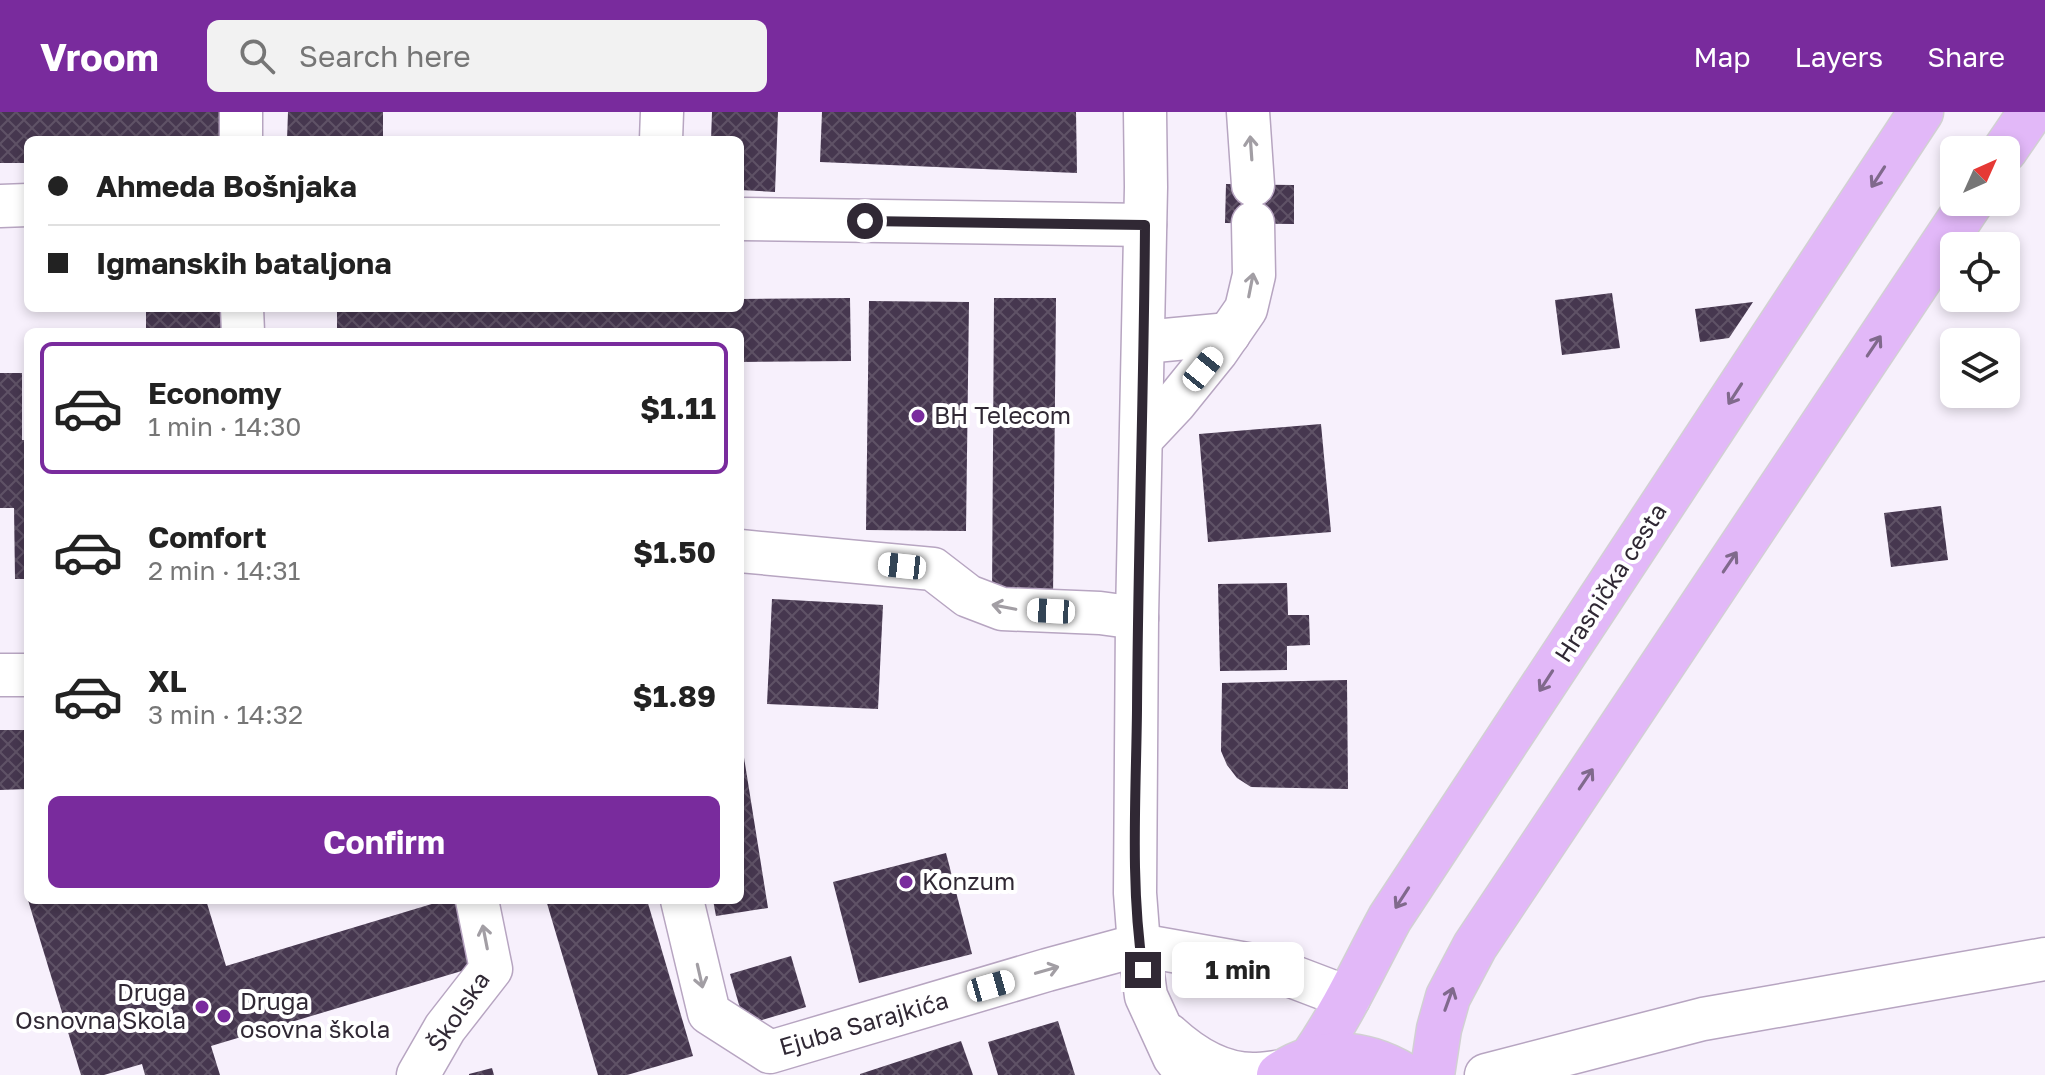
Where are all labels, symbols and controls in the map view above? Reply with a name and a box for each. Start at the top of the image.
search box [207,20,767,92]
text: Vroom [40,34,159,79]
icon: search [235,34,279,78]
text: Search here [299,38,471,74]
text: Map [1693,40,1751,73]
text: Layers [1795,40,1883,73]
text: Share [1927,40,2005,73]
one-way arrow [1244,135,1259,162]
north arrow [1940,136,2020,216]
map controls [1940,136,2020,408]
one-way arrow [1870,165,1886,188]
text: Ahmeda Bošnjaka [96,168,357,204]
route start [847,203,883,239]
button: locate [1940,232,2020,312]
text: Igmanskih bataljona [96,245,392,281]
one-way arrow [1245,272,1260,298]
button: layers [1940,328,2020,408]
one-way arrow [1866,336,1882,358]
car [1179,343,1227,395]
icon: car [52,372,124,444]
text: Economy [148,375,282,411]
one-way arrow [1727,383,1743,405]
text: $1.11 [640,390,716,426]
place label: BH Telecom [934,400,1071,429]
marker: BH Telecom [909,407,927,425]
text: 1 min · 14:30 [148,411,301,442]
street label: Hrasnička cesta [1548,497,1672,667]
icon: car [52,516,124,588]
text: Comfort [148,519,267,555]
text: $1.50 [633,534,716,570]
car [877,552,927,580]
one-way arrow [1721,552,1738,574]
text: 2 min · 14:31 [148,555,300,586]
car [1026,598,1076,624]
one-way arrow [992,599,1018,614]
icon: car [52,660,124,732]
text: XL [148,663,187,699]
one-way arrow [1537,670,1554,692]
text: $1.89 [633,678,716,714]
text: 3 min · 14:32 [148,699,303,730]
one-way arrow [1578,768,1594,791]
button: Confirm [48,796,720,888]
place label: Konzum [922,866,1015,895]
marker: Konzum [897,873,915,891]
one-way arrow [1394,887,1411,909]
one-way arrow [476,925,491,950]
callout: 1 min [1171,942,1303,998]
route end [1125,952,1161,988]
text: 1 min [1205,954,1271,985]
one-way arrow [694,962,709,988]
one-way arrow [1034,962,1060,977]
street label: Školska [421,966,495,1057]
car [965,968,1017,1004]
place label: Druga Osnovna Skola [15,977,186,1034]
street label: Ejuba Sarajkića [776,985,951,1061]
place label: Druga osovna škola [240,986,390,1043]
one-way arrow [1442,987,1457,1012]
marker: Druga Osnovna Skola [193,998,211,1016]
marker: Druga osovna škola [215,1007,233,1025]

